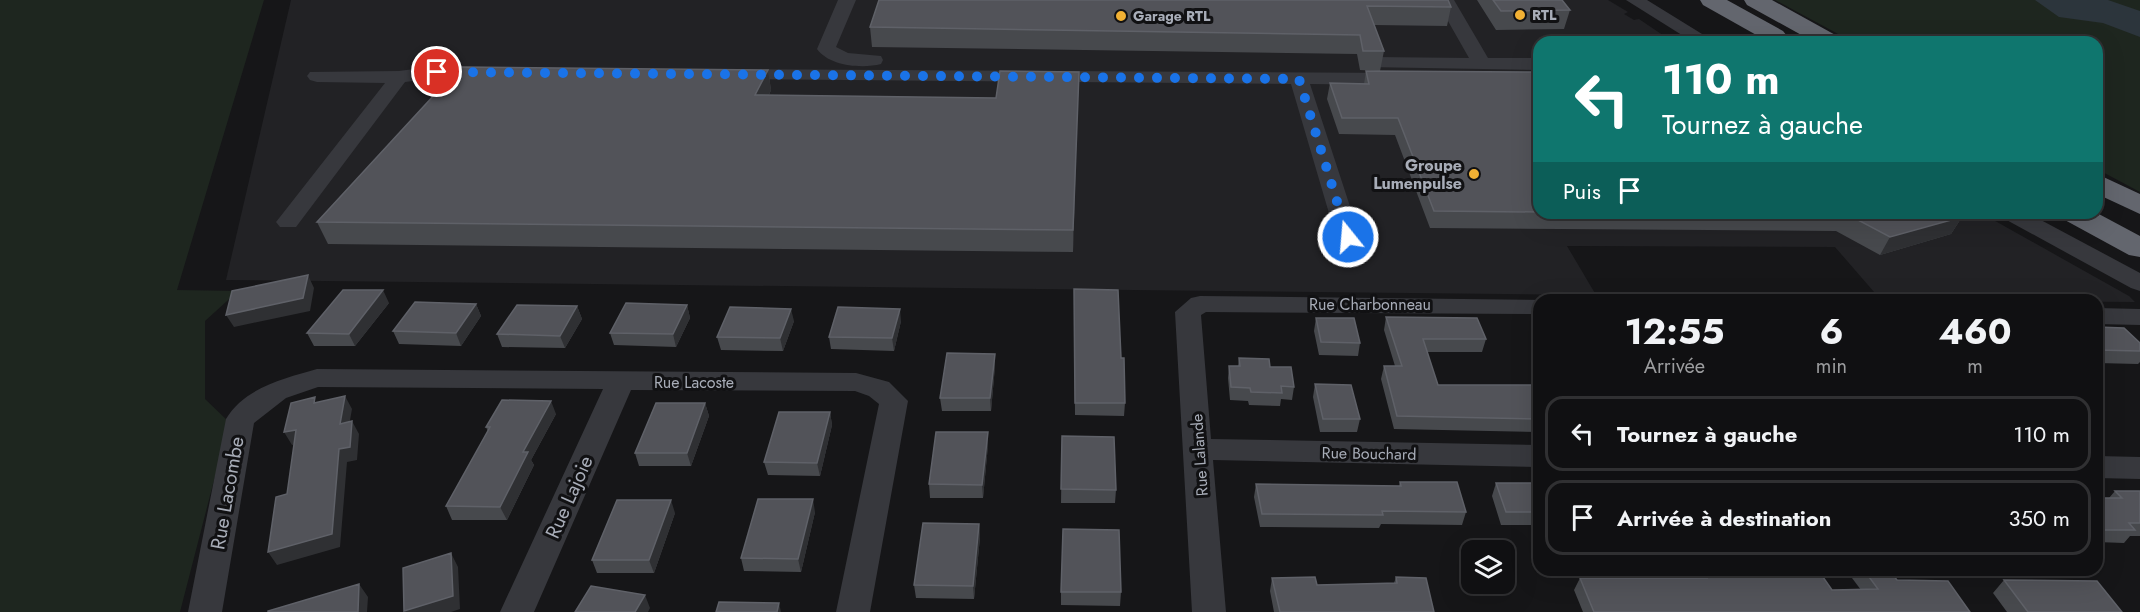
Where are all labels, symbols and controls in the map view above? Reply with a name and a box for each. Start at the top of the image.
place label: RTL [1532,5,1557,25]
place label: Garage RTL [1133,6,1211,26]
marker: RTL [1513,8,1527,22]
marker: Garage RTL [1114,9,1128,23]
pin [411,46,462,97]
text: 110 m [1662,49,1780,110]
icon: arrive [420,55,453,88]
icon: left [1563,60,1641,138]
text: Tournez à gauche [1662,105,1863,144]
place label: Groupe Lumenpulse [1373,154,1462,195]
marker: Groupe Lumenpulse [1467,167,1481,181]
icon: arrive [1613,174,1646,207]
text: Puis [1563,175,1601,207]
position arrow [1316,205,1380,269]
street label: Rue Charbonneau [1309,293,1431,316]
text: 12:55 [1624,305,1724,357]
text: 6 [1819,305,1844,357]
text: 460 [1939,305,2012,357]
text: Arrivée [1644,352,1705,381]
text: min [1816,352,1847,381]
text: m [1967,352,1983,381]
street label: Rue Lacoste [654,371,734,394]
street label: Rue Lalande [1185,413,1214,497]
icon: left [1566,417,1599,450]
text: Tournez à gauche [1617,418,1797,450]
text: 110 m [2013,418,2070,450]
street label: Rue Lacombe [203,434,252,552]
street label: Rue Bouchard [1321,441,1417,466]
street label: Rue Lajoie [538,451,601,543]
icon: arrive [1566,501,1599,534]
text: Arrivée à destination [1617,502,1831,534]
text: 350 m [2009,502,2070,534]
map controls [1461,540,1515,594]
button: layers [1461,540,1515,594]

